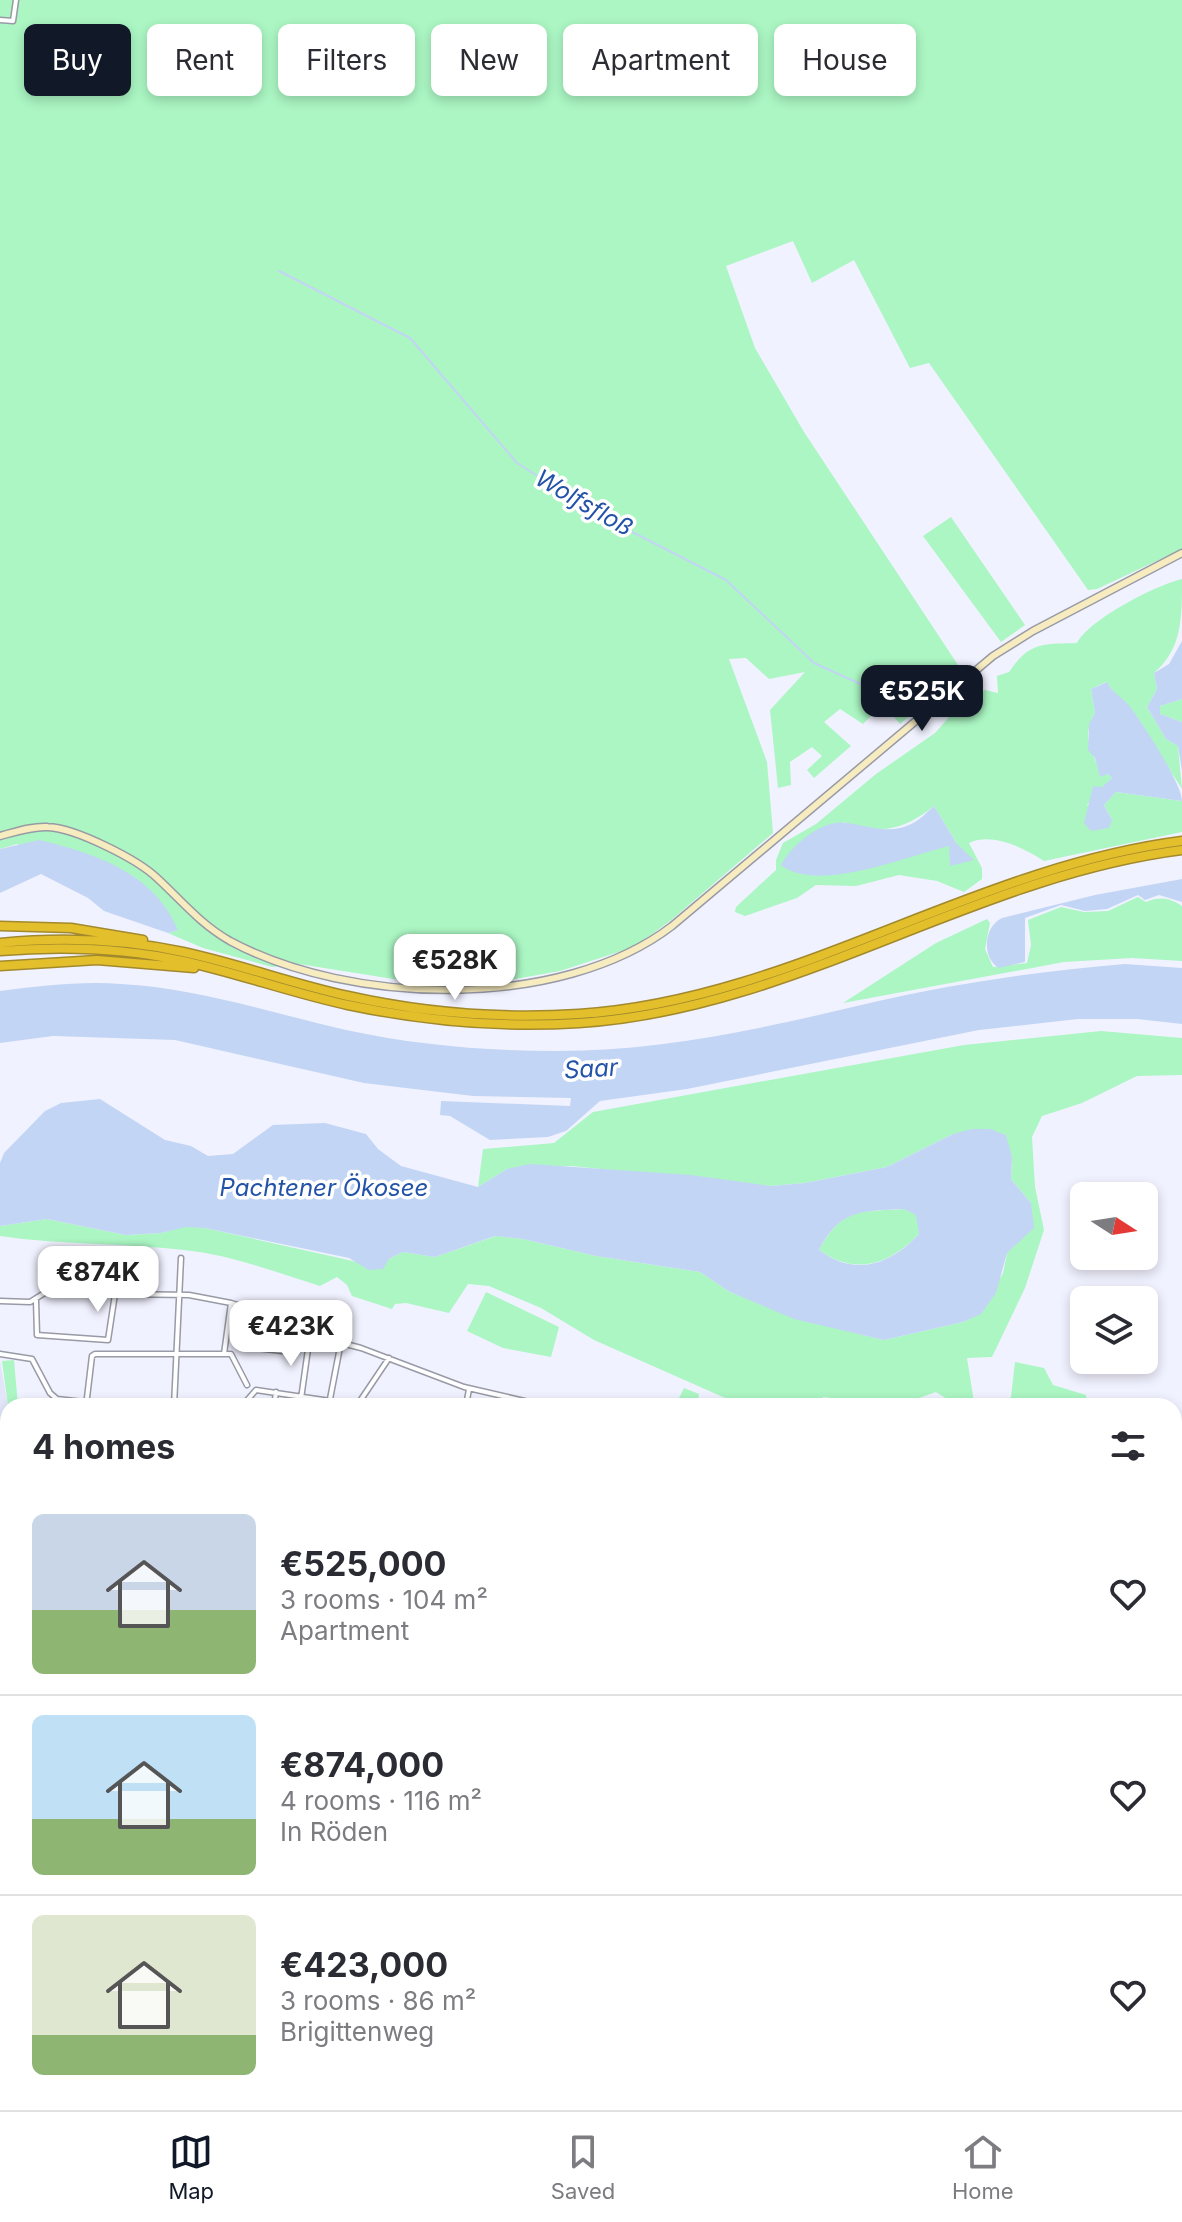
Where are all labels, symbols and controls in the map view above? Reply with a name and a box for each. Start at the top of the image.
chip: Buy [24,24,131,96]
chip: Rent [147,24,262,96]
chip: Filters [278,24,415,96]
chip: New [431,24,547,96]
chip: Apartment [563,24,758,96]
chip: House [774,24,916,96]
water label: Wolfsfloß [530,463,638,542]
pin: €525K [866,665,978,733]
text: €525K [879,675,965,706]
pin: €528K [399,934,511,1002]
text: €528K [412,944,498,975]
water label: Saar [563,1053,620,1084]
water label: Pachtener Ökosee [220,1173,428,1202]
north arrow [1070,1182,1158,1270]
map controls [1070,1182,1158,1374]
pin: €874K [42,1246,154,1314]
text: €874K [56,1256,140,1287]
button: layers [1070,1286,1158,1374]
pin: €423K [235,1300,347,1368]
text: €423K [247,1310,335,1341]
icon: filters [1106,1424,1150,1468]
text: 4 homes [32,1426,175,1467]
text: €525,000 [280,1543,447,1584]
icon: home [96,1546,192,1642]
icon: heart [1106,1572,1150,1616]
text: 3 rooms · 104 m² [280,1584,488,1615]
text: Apartment [280,1615,409,1646]
text: €874,000 [280,1744,444,1785]
icon: home [96,1747,192,1843]
icon: heart [1106,1773,1150,1817]
text: 4 rooms · 116 m² [280,1785,482,1816]
text: In Röden [280,1816,388,1847]
text: €423,000 [280,1944,448,1985]
icon: home [96,1947,192,2043]
icon: heart [1106,1973,1150,2017]
text: 3 rooms · 86 m² [280,1985,476,2016]
text: Brigittenweg [280,2016,434,2047]
tab: Map [168,2130,214,2204]
tab: Saved [551,2130,615,2204]
tab: Home [952,2130,1014,2204]

